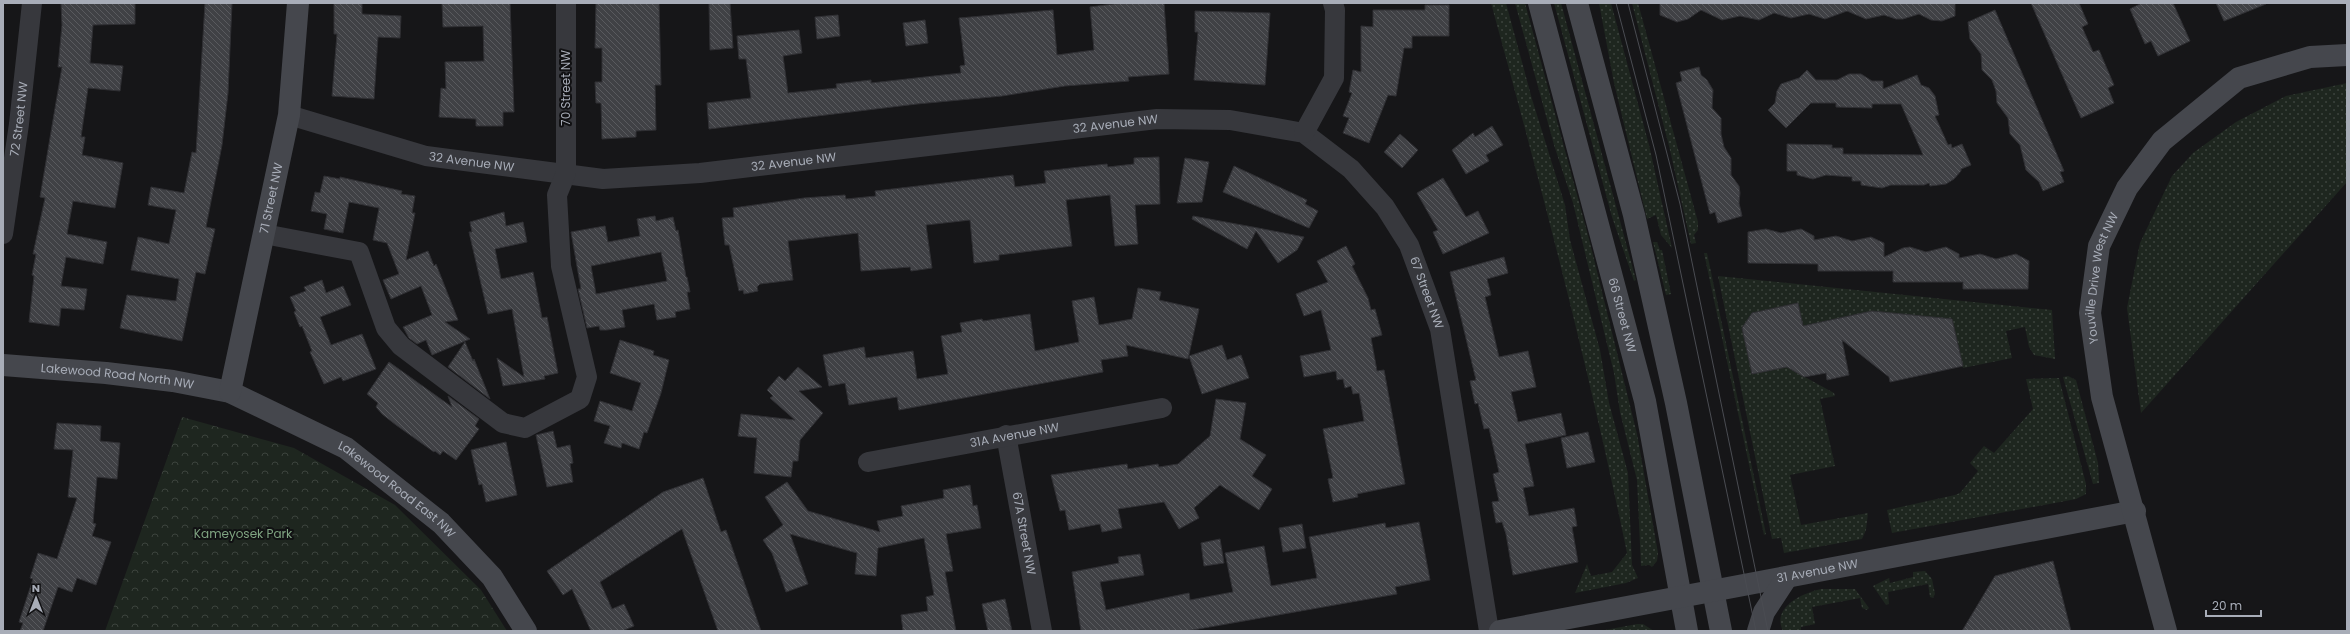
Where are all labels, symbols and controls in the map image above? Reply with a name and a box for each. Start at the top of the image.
street label: 70 Street NW [557,50,574,126]
street label: 72 Street NW [5,81,32,158]
street label: 32 Avenue NW [1072,110,1159,137]
street label: 32 Avenue NW [428,147,516,175]
street label: 32 Avenue NW [750,148,837,175]
street label: 71 Street NW [255,161,287,235]
street label: Youville Drive West NW [2081,209,2122,345]
street label: 67 Street NW [1406,254,1448,331]
street label: 66 Street NW [1604,276,1641,355]
street label: Lakewood Road North NW [40,359,196,393]
street label: 31A Avenue NW [968,418,1061,451]
street label: Lakewood Road East NW [336,437,460,541]
street label: 67A Street NW [1009,490,1041,576]
park label: Kameyosek Park [194,525,293,542]
street label: 31 Avenue NW [1775,554,1860,587]
north arrow [16,578,56,618]
text: N [32,580,40,596]
scale bar [2206,592,2261,618]
text: 20 m [2212,597,2242,614]

